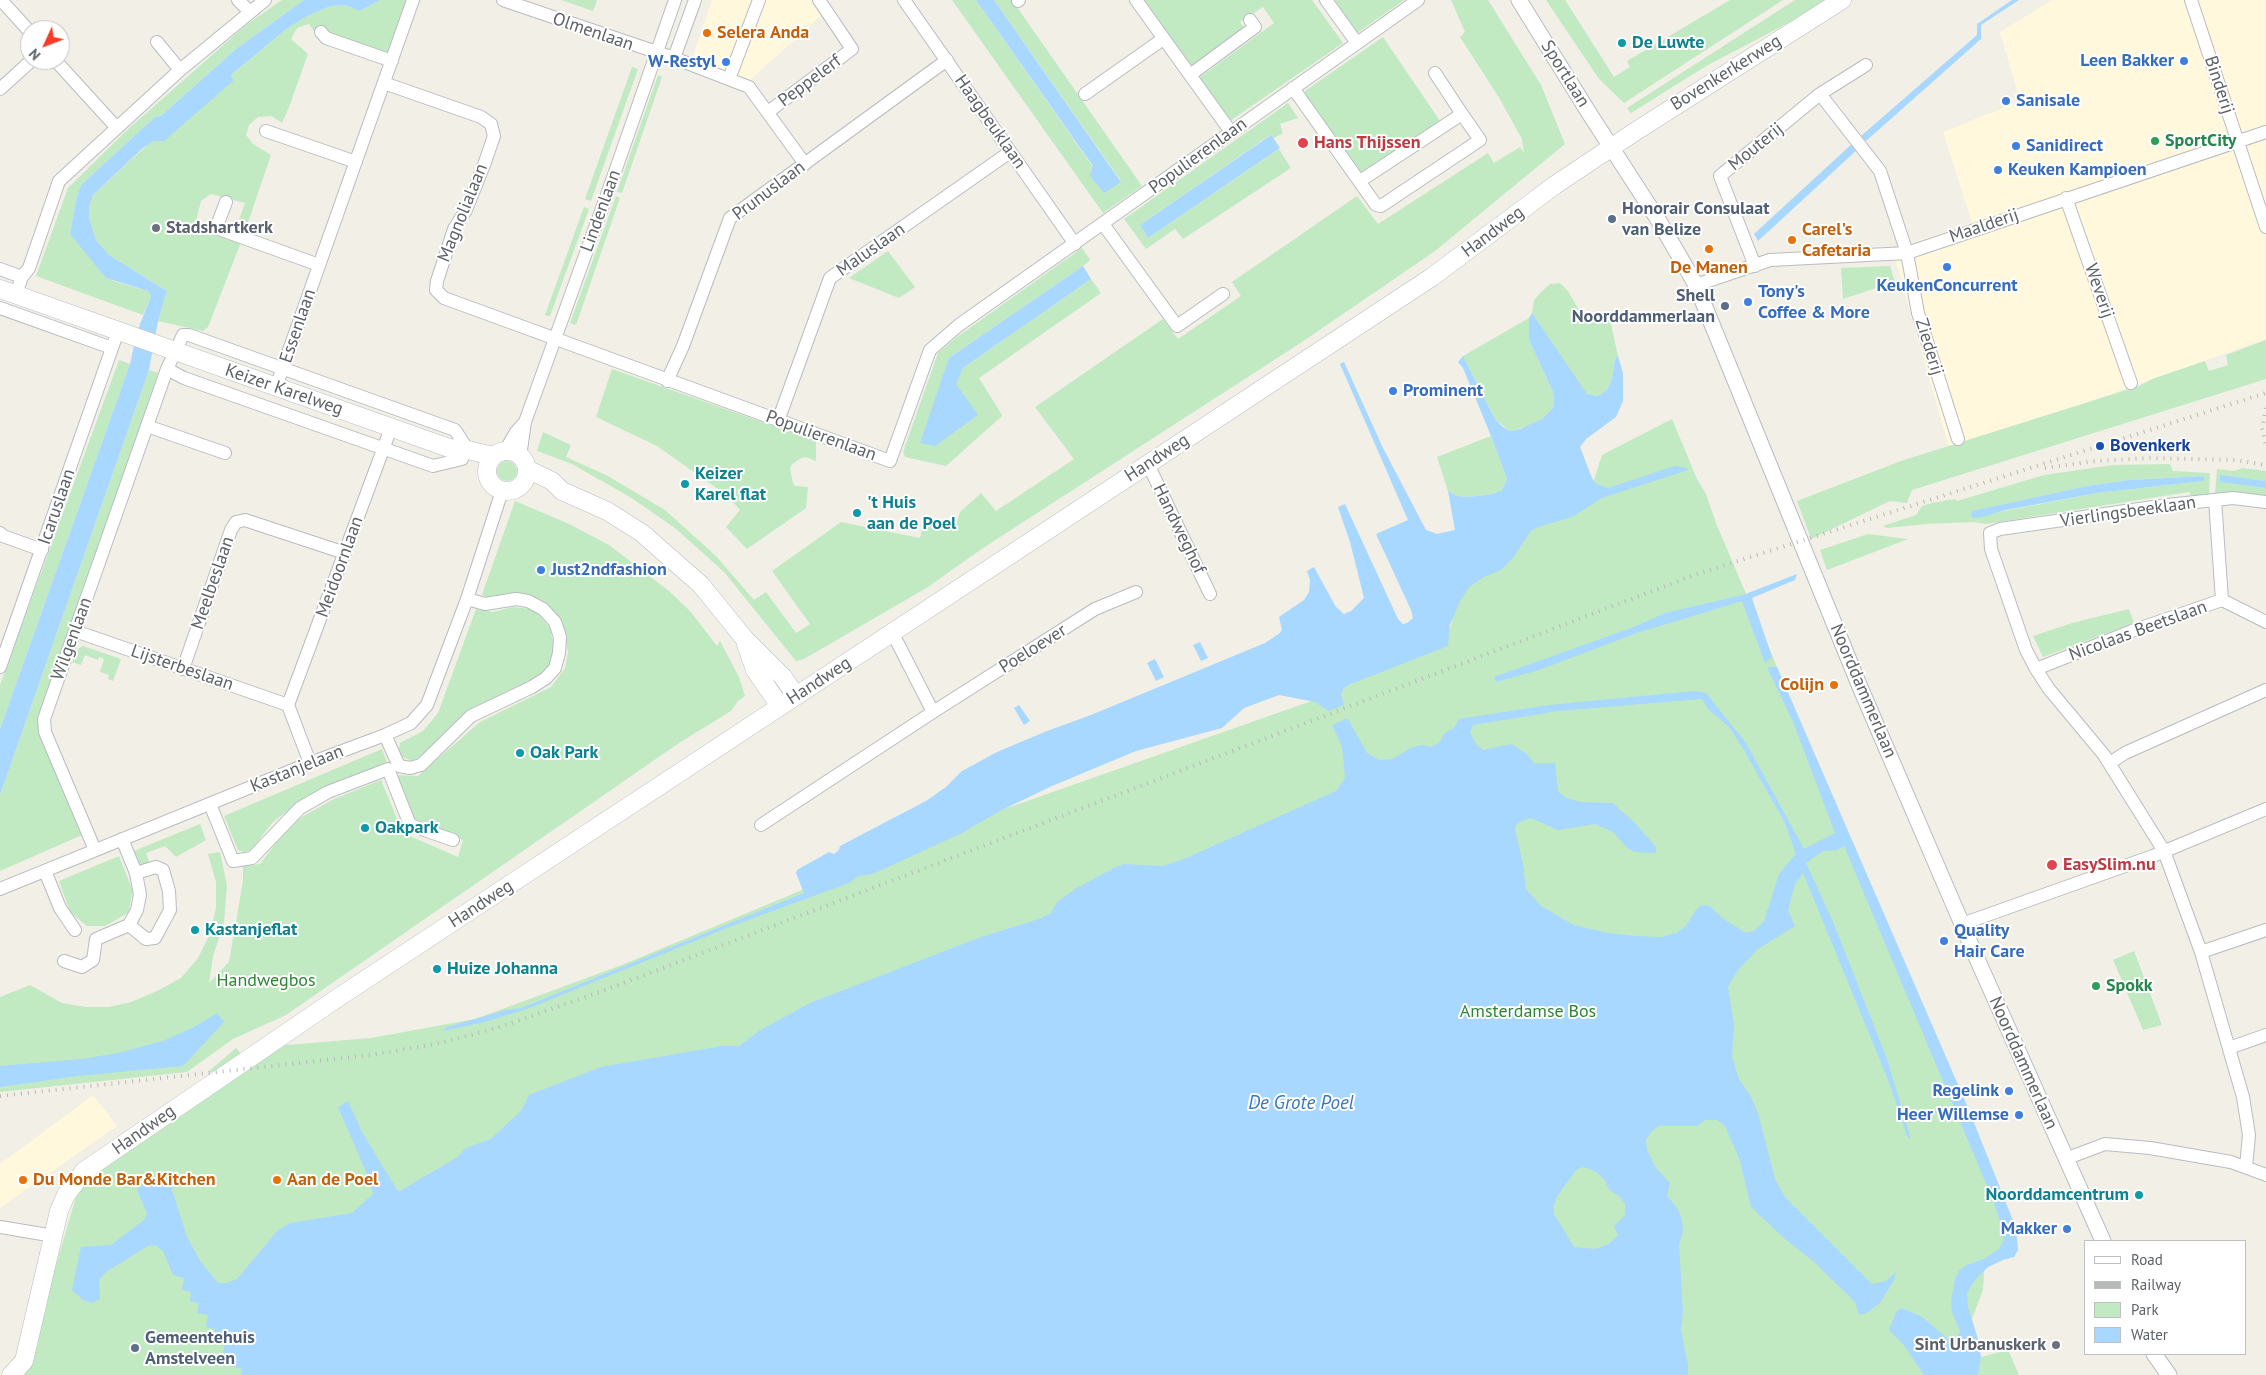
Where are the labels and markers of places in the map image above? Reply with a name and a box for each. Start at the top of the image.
place label: Selera Anda [717,22,809,44]
marker: Selera Anda [701,27,713,39]
place label: De Luwte [1632,32,1704,54]
marker: De Luwte [1616,37,1628,49]
place label: Leen Bakker [2080,50,2174,72]
place label: W-Restyl [648,51,716,73]
marker: Leen Bakker [2178,55,2190,67]
marker: W-Restyl [720,56,732,68]
place label: Sanisale [2016,90,2080,112]
marker: Sanisale [2000,95,2012,107]
place label: SportCity [2165,130,2236,152]
place label: Hans Thijssen [1314,132,1420,154]
place label: Sanidirect [2026,135,2103,157]
marker: SportCity [2149,135,2161,147]
marker: Hans Thijssen [1296,136,1310,150]
marker: Sanidirect [2010,140,2022,152]
place label: Keuken Kampioen [2008,159,2147,181]
marker: Keuken Kampioen [1992,164,2004,176]
place label: Honorair Consulaat van Belize [1622,198,1769,240]
marker: Honorair Consulaat van Belize [1606,213,1618,225]
place label: Stadshartkerk [166,217,273,239]
place label: Carel's Cafetaria [1802,219,1871,262]
marker: Stadshartkerk [150,222,162,234]
marker: Carel's Cafetaria [1786,234,1798,246]
marker: De Manen [1703,243,1715,255]
place label: De Manen [1670,257,1748,279]
marker: KeukenConcurrent [1941,261,1953,273]
place label: KeukenConcurrent [1877,275,2017,297]
place label: Tony's Coffee & More [1758,281,1870,324]
place label: Shell Noorddammerlaan [1572,285,1715,328]
marker: Tony's Coffee & More [1742,296,1754,308]
marker: Shell Noorddammerlaan [1719,300,1731,312]
place label: Prominent [1403,380,1483,402]
marker: Prominent [1387,385,1399,397]
place label: Bovenkerk [2110,435,2190,457]
marker: Bovenkerk [2094,440,2106,452]
place label: Keizer Karel flat [695,463,766,506]
marker: Keizer Karel flat [679,478,691,490]
place label: 't Huis aan de Poel [867,492,956,534]
marker: 't Huis aan de Poel [851,507,863,519]
place label: Just2ndfashion [551,559,667,581]
marker: Just2ndfashion [535,564,547,576]
place label: Colijn [1780,674,1824,696]
marker: Colijn [1828,679,1840,691]
place label: Oak Park [530,742,598,764]
marker: Oak Park [514,747,526,759]
place label: Oakpark [375,817,439,839]
marker: Oakpark [359,822,371,834]
place label: EasySlim.nu [2063,854,2156,876]
marker: EasySlim.nu [2045,858,2059,872]
place label: Kastanjeflat [205,919,297,941]
place label: Quality Hair Care [1954,920,2025,962]
marker: Kastanjeflat [189,924,201,936]
marker: Quality Hair Care [1938,935,1950,947]
place label: Huize Johanna [447,958,558,980]
marker: Huize Johanna [431,963,443,975]
place label: Spokk [2106,975,2153,997]
marker: Spokk [2090,980,2102,992]
place label: Regelink [1932,1080,1999,1102]
marker: Regelink [2003,1085,2015,1097]
place label: Heer Willemse [1897,1104,2009,1126]
marker: Heer Willemse [2013,1109,2025,1121]
place label: Du Monde Bar&Kitchen [33,1169,215,1191]
place label: Aan de Poel [287,1169,378,1191]
marker: Du Monde Bar&Kitchen [17,1174,29,1186]
marker: Aan de Poel [271,1174,283,1186]
place label: Noorddamcentrum [1985,1184,2129,1206]
marker: Noorddamcentrum [2133,1189,2145,1201]
place label: Makker [2001,1218,2057,1240]
marker: Makker [2061,1223,2073,1235]
place label: Gemeentehuis Amstelveen [145,1327,255,1370]
place label: Sint Urbanuskerk [1915,1334,2046,1356]
marker: Sint Urbanuskerk [2050,1339,2062,1351]
marker: Gemeentehuis Amstelveen [129,1342,141,1354]

